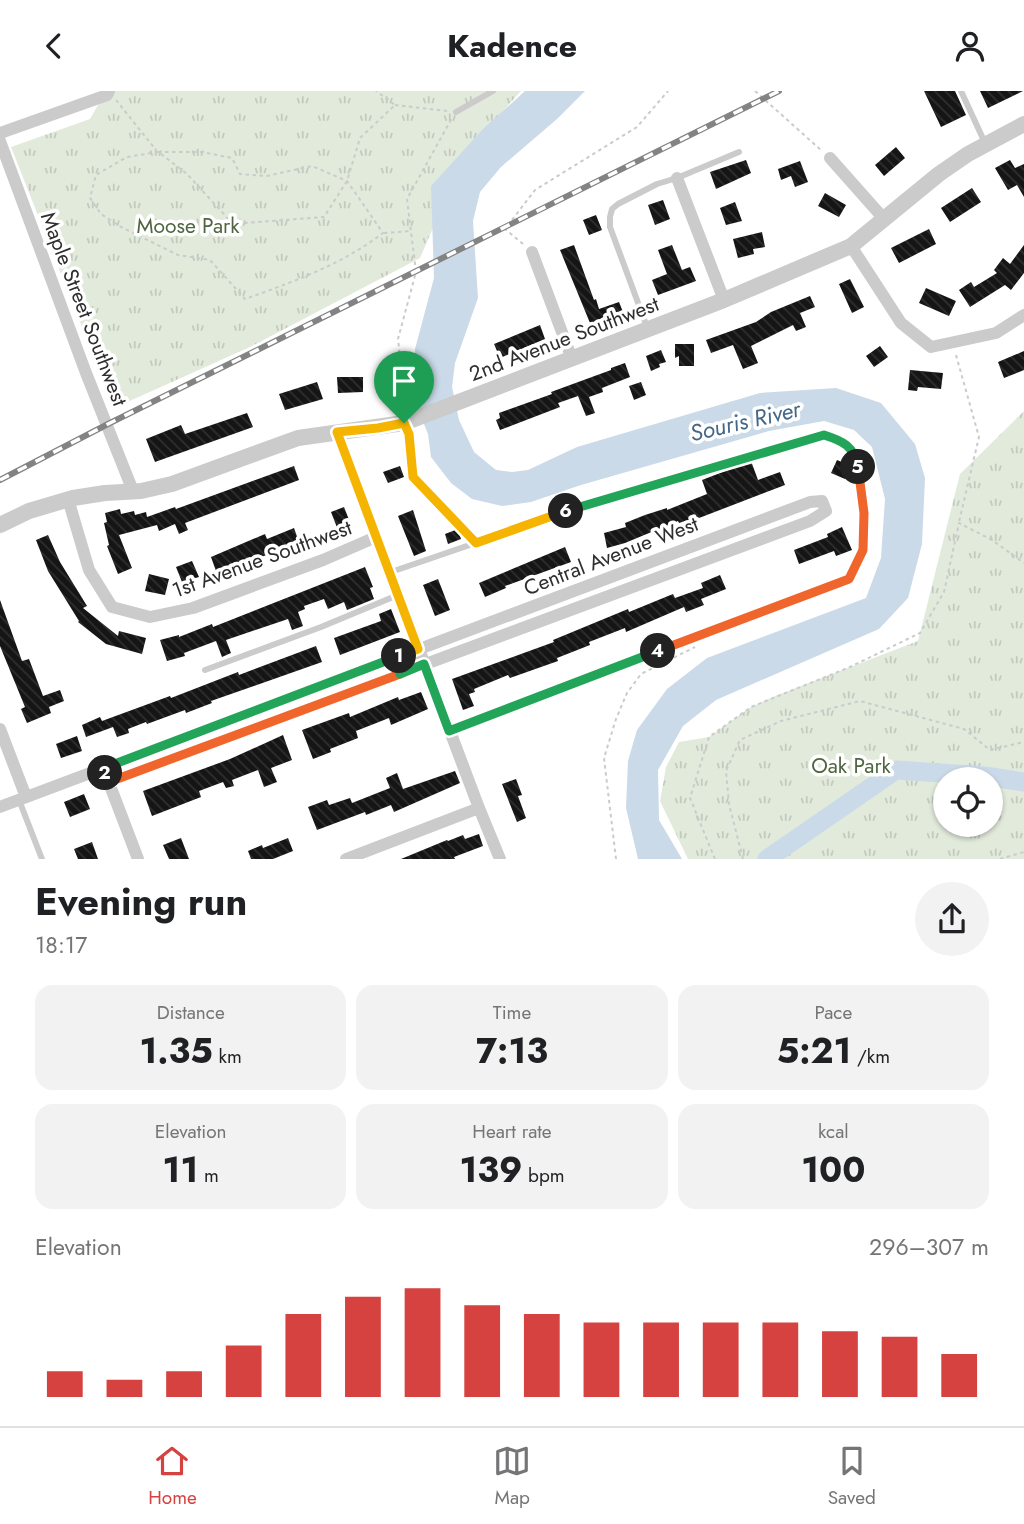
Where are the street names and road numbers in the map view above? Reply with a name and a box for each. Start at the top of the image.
street label: Maple Street Southwest [33,208,135,410]
street label: 2nd Avenue Southwest [465,289,663,389]
street label: Central Avenue West [519,509,703,603]
street label: 1st Avenue Southwest [168,513,356,605]

